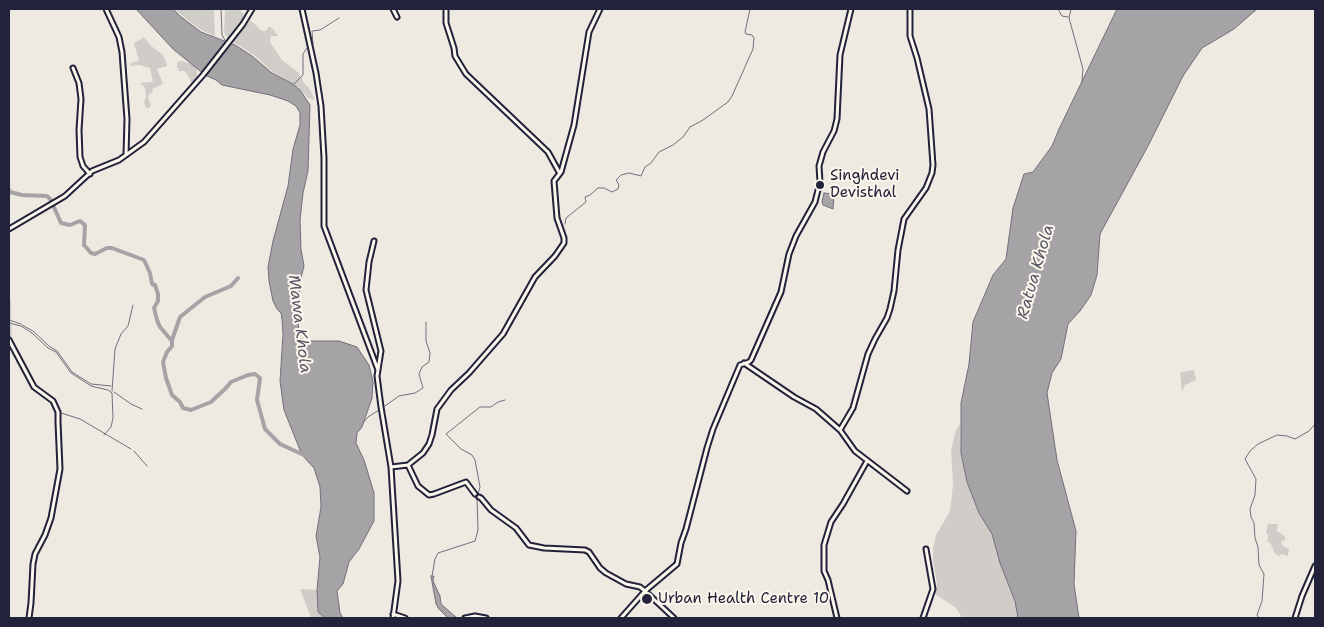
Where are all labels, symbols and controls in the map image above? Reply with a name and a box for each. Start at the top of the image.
place label: Singhdevi Devisthal [830,167,900,202]
marker: Singhdevi Devisthal [814,179,826,191]
water label: Ratua Khola [1013,223,1059,321]
water label: Mawa Khola [283,274,315,374]
place label: Urban Health Centre 10 [658,590,829,608]
marker: Urban Health Centre 10 [640,592,654,606]

